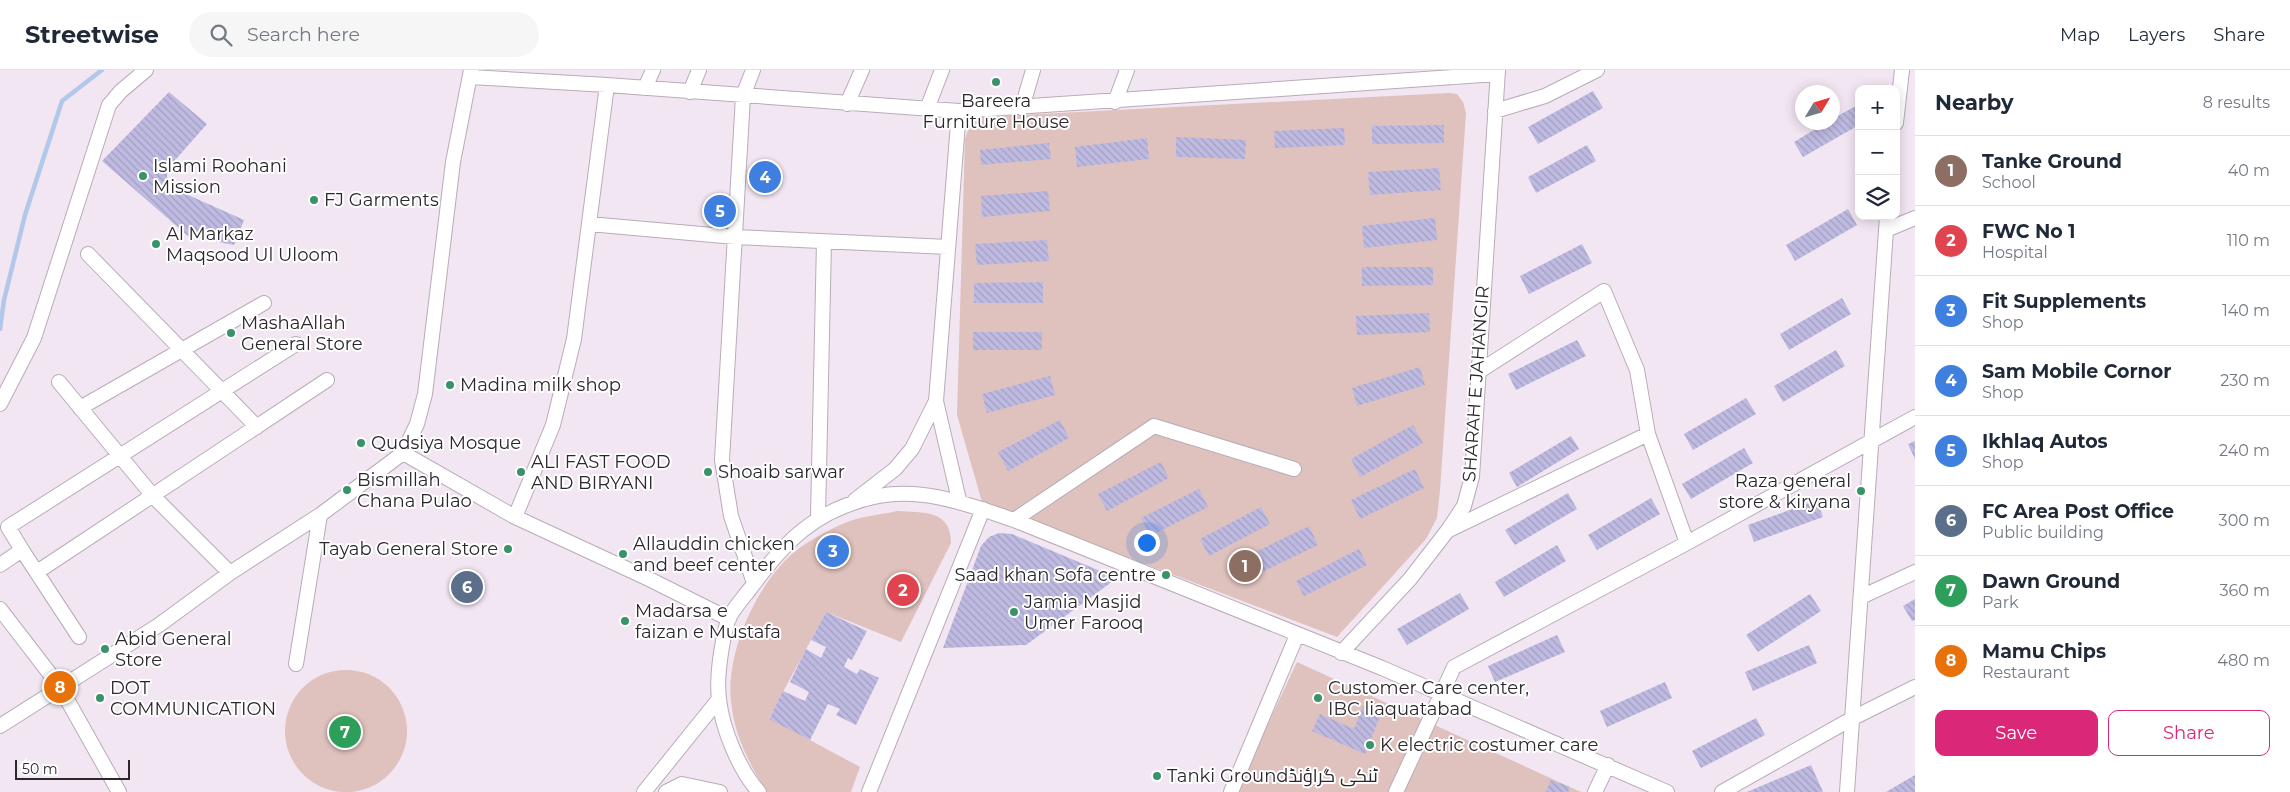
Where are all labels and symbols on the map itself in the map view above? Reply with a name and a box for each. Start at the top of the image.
marker: Bareera Furniture House [990,76,1002,88]
north arrow [1795,85,1840,130]
place label: Bareera Furniture House [923,90,1070,133]
place label: Islami Roohani Mission [153,155,287,198]
pin: 4 [749,158,781,196]
marker: Islami Roohani Mission [137,170,149,182]
place label: FJ Garments [324,189,439,211]
pin: 5 [704,192,736,230]
marker: FJ Garments [308,194,320,206]
place label: Al Markaz Maqsood Ul Uloom [166,223,339,266]
marker: Al Markaz Maqsood Ul Uloom [150,238,162,250]
street label: SHARAH E JAHANGIR [1458,285,1494,483]
place label: MashaAllah General Store [241,312,363,355]
marker: MashaAllah General Store [225,327,237,339]
place label: Madina milk shop [460,374,621,396]
marker: Madina milk shop [444,379,456,391]
place label: Qudsiya Mosque [371,432,521,454]
marker: Qudsiya Mosque [355,437,367,449]
place label: ALI FAST FOOD AND BIRYANI [531,451,671,494]
place label: Shoaib sarwar [718,461,845,483]
marker: ALI FAST FOOD AND BIRYANI [515,466,527,478]
marker: Shoaib sarwar [702,466,714,478]
place label: Bismillah Chana Pulao [357,469,472,512]
place label: Raza general store & kiryana [1719,470,1851,513]
marker: Bismillah Chana Pulao [341,484,353,496]
marker: Raza general store & kiryana [1855,485,1867,497]
your location [1134,530,1160,556]
pin: 3 [817,532,849,570]
place label: Allauddin chicken and beef center [633,533,795,576]
place label: Tayab General Store [319,538,498,560]
marker: Tayab General Store [502,543,514,555]
pin: 1 [1229,547,1261,585]
marker: Allauddin chicken and beef center [617,548,629,560]
place label: Saad khan Sofa centre [955,564,1156,586]
pin: 6 [451,568,483,606]
marker: Saad khan Sofa centre [1160,569,1172,581]
pin: 2 [887,571,919,609]
place label: Jamia Masjid Umer Farooq [1023,591,1144,634]
place label: Madarsa e faizan e Mustafa [635,600,781,643]
marker: Jamia Masjid Umer Farooq [1008,606,1020,618]
marker: Madarsa e faizan e Mustafa [619,615,631,627]
place label: Abid General Store [115,628,232,671]
marker: Abid General Store [99,643,111,655]
pin: 8 [44,668,76,706]
place label: DOT COMMUNICATION [110,677,276,720]
place label: Customer Care center, IBC liaquatabad [1328,677,1529,720]
marker: DOT COMMUNICATION [94,692,106,704]
marker: Customer Care center, IBC liaquatabad [1312,692,1324,704]
pin: 7 [329,713,361,751]
place label: K electric costumer care [1380,734,1599,756]
marker: K electric costumer care [1364,739,1376,751]
scale bar [15,757,130,780]
place label: Tanki Groundٹنکی گراؤنڈ [1167,765,1378,787]
marker: Tanki Groundٹنکی گراؤنڈ [1151,770,1163,782]

